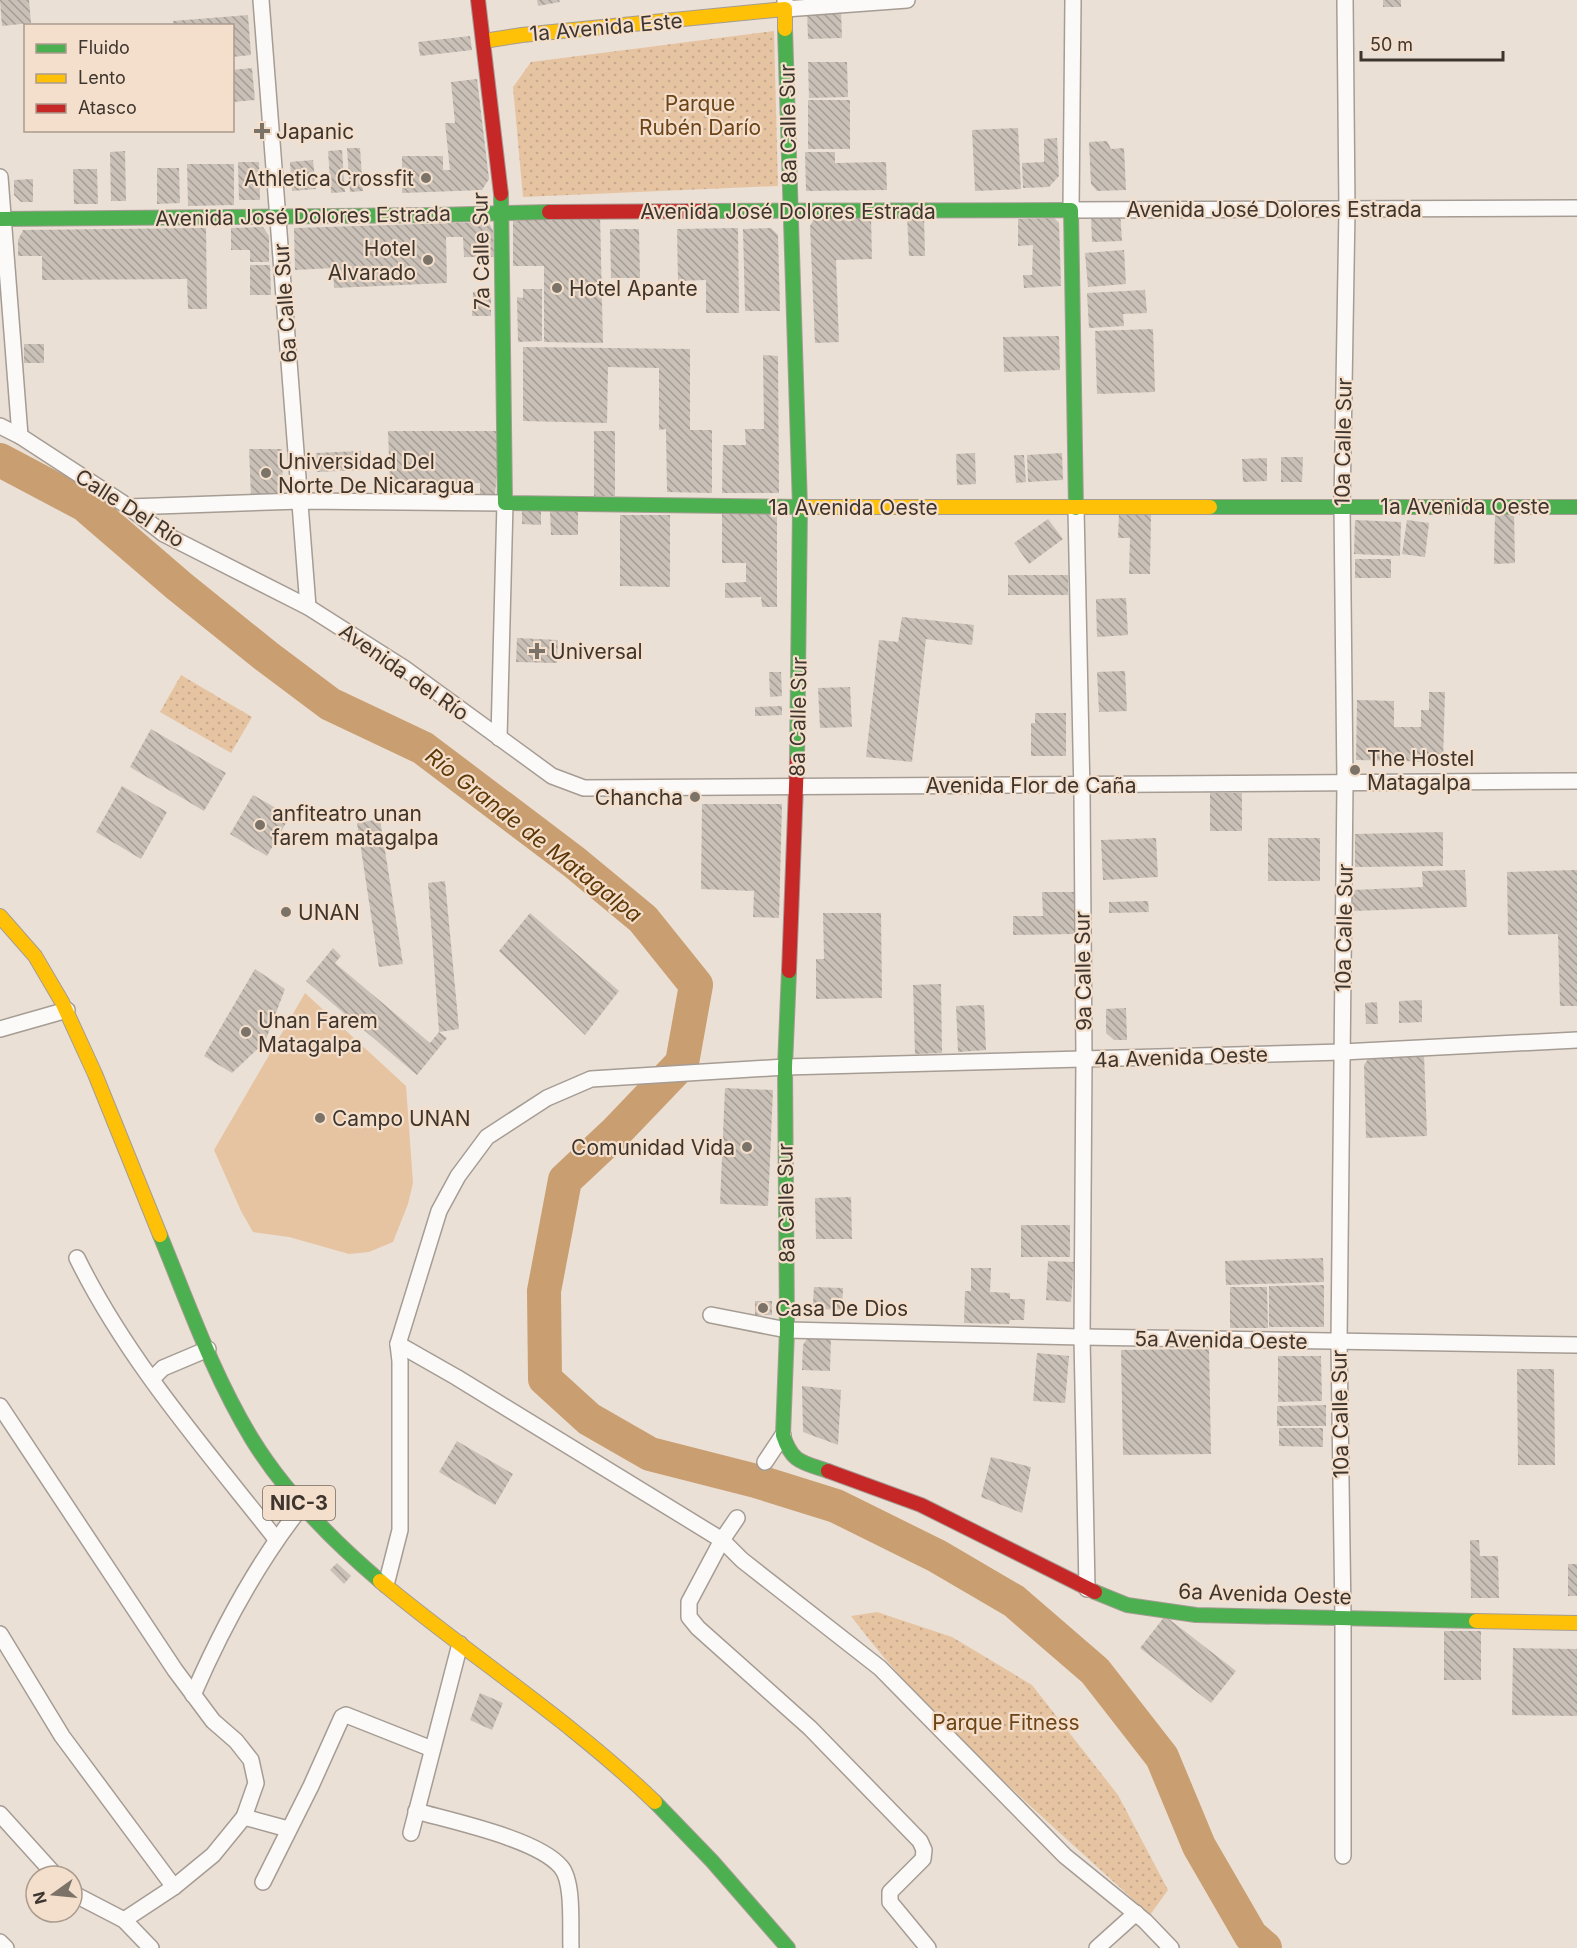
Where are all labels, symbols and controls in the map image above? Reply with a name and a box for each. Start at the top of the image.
street label: 1a Avenida Este [528,8,684,46]
legend [24,24,234,132]
scale bar [1361,24,1504,62]
text: 50 m [1370,34,1413,55]
text: Fluido [78,37,130,58]
street label: 8a Calle Sur [774,64,802,184]
text: Lento [78,67,126,88]
park label: Parque Rubén Darío [639,91,761,140]
text: Atasco [78,97,137,118]
place label: Japanic [276,119,354,144]
marker: Japanic [253,122,271,140]
place label: Athletica Crossfit [244,166,414,191]
marker: Athletica Crossfit [419,171,433,185]
street label: 7a Calle Sur [467,192,495,310]
street label: Avenida José Dolores Estrada [1126,197,1422,222]
street label: Avenida José Dolores Estrada [640,199,936,224]
street label: Avenida José Dolores Estrada [155,201,451,231]
place label: Hotel Alvarado [328,236,416,285]
street label: 6a Calle Sur [268,242,302,364]
marker: Hotel Alvarado [421,253,435,267]
place label: Hotel Apante [569,276,698,301]
marker: Hotel Apante [550,281,564,295]
street label: 10a Calle Sur [1329,377,1357,507]
place label: Universidad Del Norte De Nicaragua [278,449,474,498]
street label: Calle Del Rio [71,463,189,553]
marker: Universidad Del Norte De Nicaragua [259,466,273,480]
street label: 1a Avenida Oeste [1380,494,1550,519]
street label: 1a Avenida Oeste [768,495,938,520]
street label: Avenida del Río [335,618,473,726]
place label: Universal [550,639,643,664]
marker: Universal [528,642,546,660]
street label: 8a Calle Sur [784,657,812,777]
water label: Río Grande de Matagalpa [421,742,647,928]
place label: The Hostel Matagalpa [1367,746,1474,795]
marker: The Hostel Matagalpa [1348,763,1362,777]
street label: Avenida Flor de Caña [926,773,1136,798]
place label: Chancha [595,785,683,810]
marker: Chancha [688,790,702,804]
place label: anfiteatro unan farem matagalpa [272,801,439,850]
marker: anfiteatro unan farem matagalpa [253,818,267,832]
street label: 10a Calle Sur [1330,863,1358,993]
place label: UNAN [298,900,360,925]
marker: UNAN [279,905,293,919]
street label: 9a Calle Sur [1069,911,1097,1031]
place label: Unan Farem Matagalpa [258,1008,378,1057]
marker: Unan Farem Matagalpa [239,1025,253,1039]
street label: 4a Avenida Oeste [1093,1041,1269,1073]
place label: Campo UNAN [332,1106,471,1131]
marker: Campo UNAN [313,1111,327,1125]
place label: Comunidad Vida [571,1135,735,1160]
marker: Comunidad Vida [740,1140,754,1154]
street label: 8a Calle Sur [772,1143,800,1263]
place label: Casa De Dios [775,1296,908,1321]
marker: Casa De Dios [756,1301,770,1315]
street label: 5a Avenida Oeste [1134,1326,1308,1354]
street label: 10a Calle Sur [1326,1349,1354,1479]
road number: NIC-3 [263,1486,335,1520]
street label: 6a Avenida Oeste [1178,1578,1352,1610]
park label: Parque Fitness [932,1710,1080,1735]
north arrow [24,1864,84,1924]
text: N [28,1889,51,1906]

